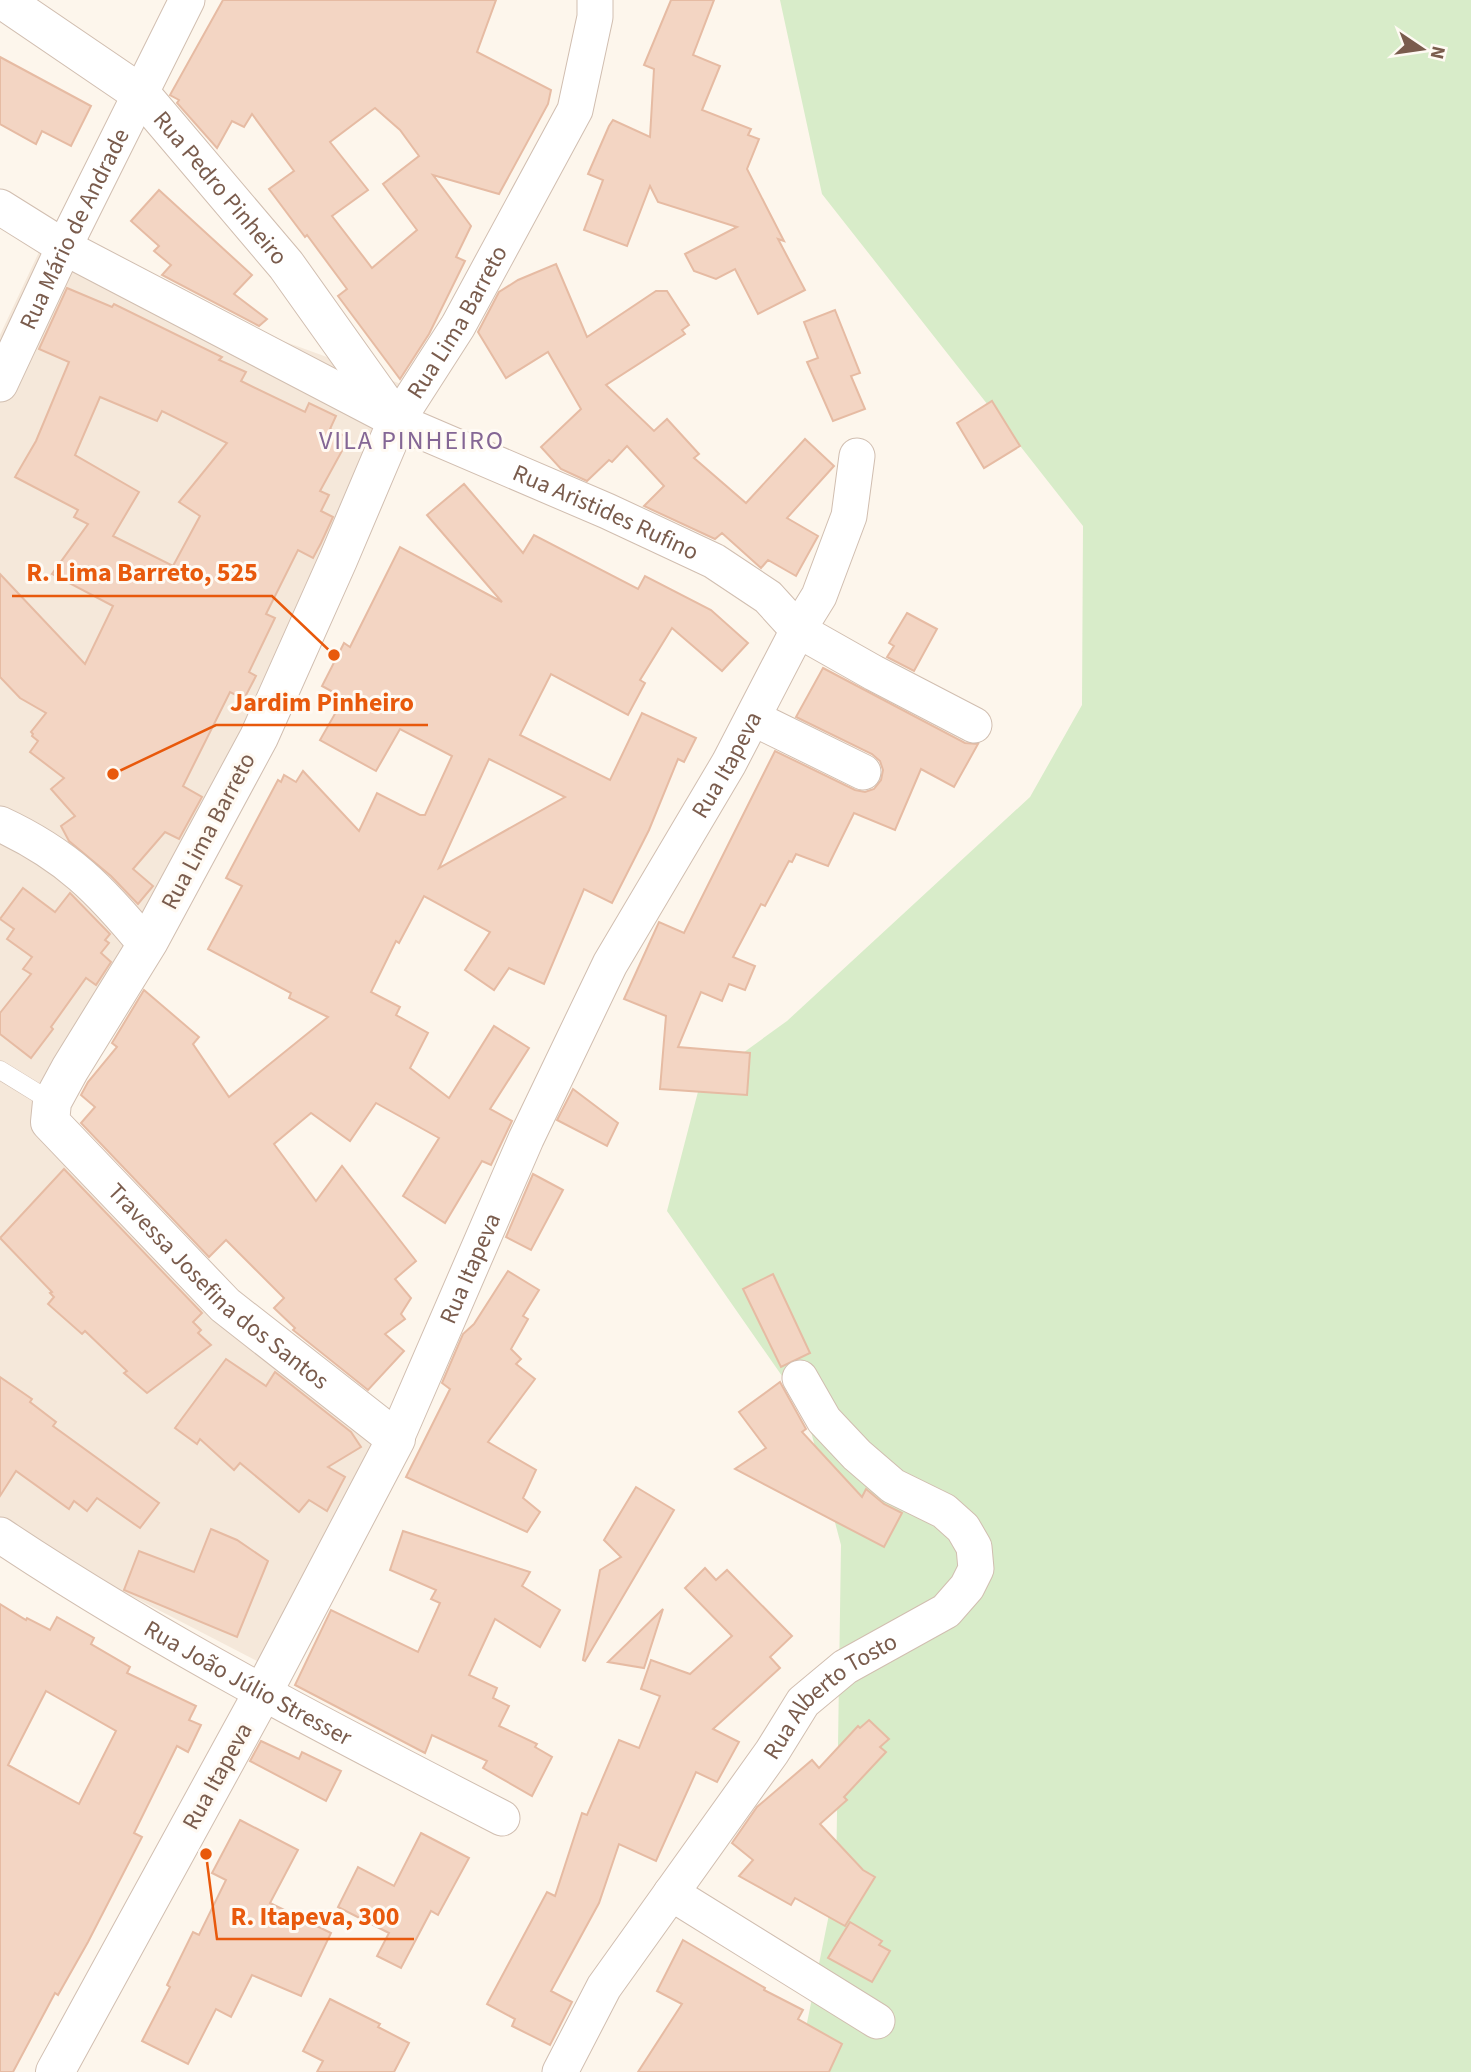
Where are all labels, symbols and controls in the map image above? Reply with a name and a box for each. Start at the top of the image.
north arrow [1387,14,1457,84]
text: N [1423,43,1452,62]
street label: Rua Pedro Pinheiro [145,103,296,273]
street label: Rua Mário de Andrade [11,122,138,335]
street label: Rua Lima Barreto [399,239,517,406]
district label: VILA PINHEIRO [319,422,505,459]
street label: Rua Aristides Rufino [507,456,704,569]
callout: R. Lima Barreto, 525 [12,549,272,596]
text: R. Lima Barreto, 525 [26,554,258,591]
callout: Jardim Pinheiro [216,678,428,725]
text: Jardim Pinheiro [230,684,414,721]
street label: Rua Itapeva [683,705,771,825]
street label: Rua Lima Barreto [152,747,265,916]
street label: Travessa Josefina dos Santos [99,1175,336,1398]
street label: Rua Itapeva [431,1207,510,1330]
street label: Rua João Júlio Stresser [137,1612,359,1755]
street label: Rua Alberto Tosto [754,1624,904,1766]
street label: Rua Itapeva [174,1716,261,1836]
callout: R. Itapeva, 300 [217,1892,414,1939]
text: R. Itapeva, 300 [230,1898,400,1935]

